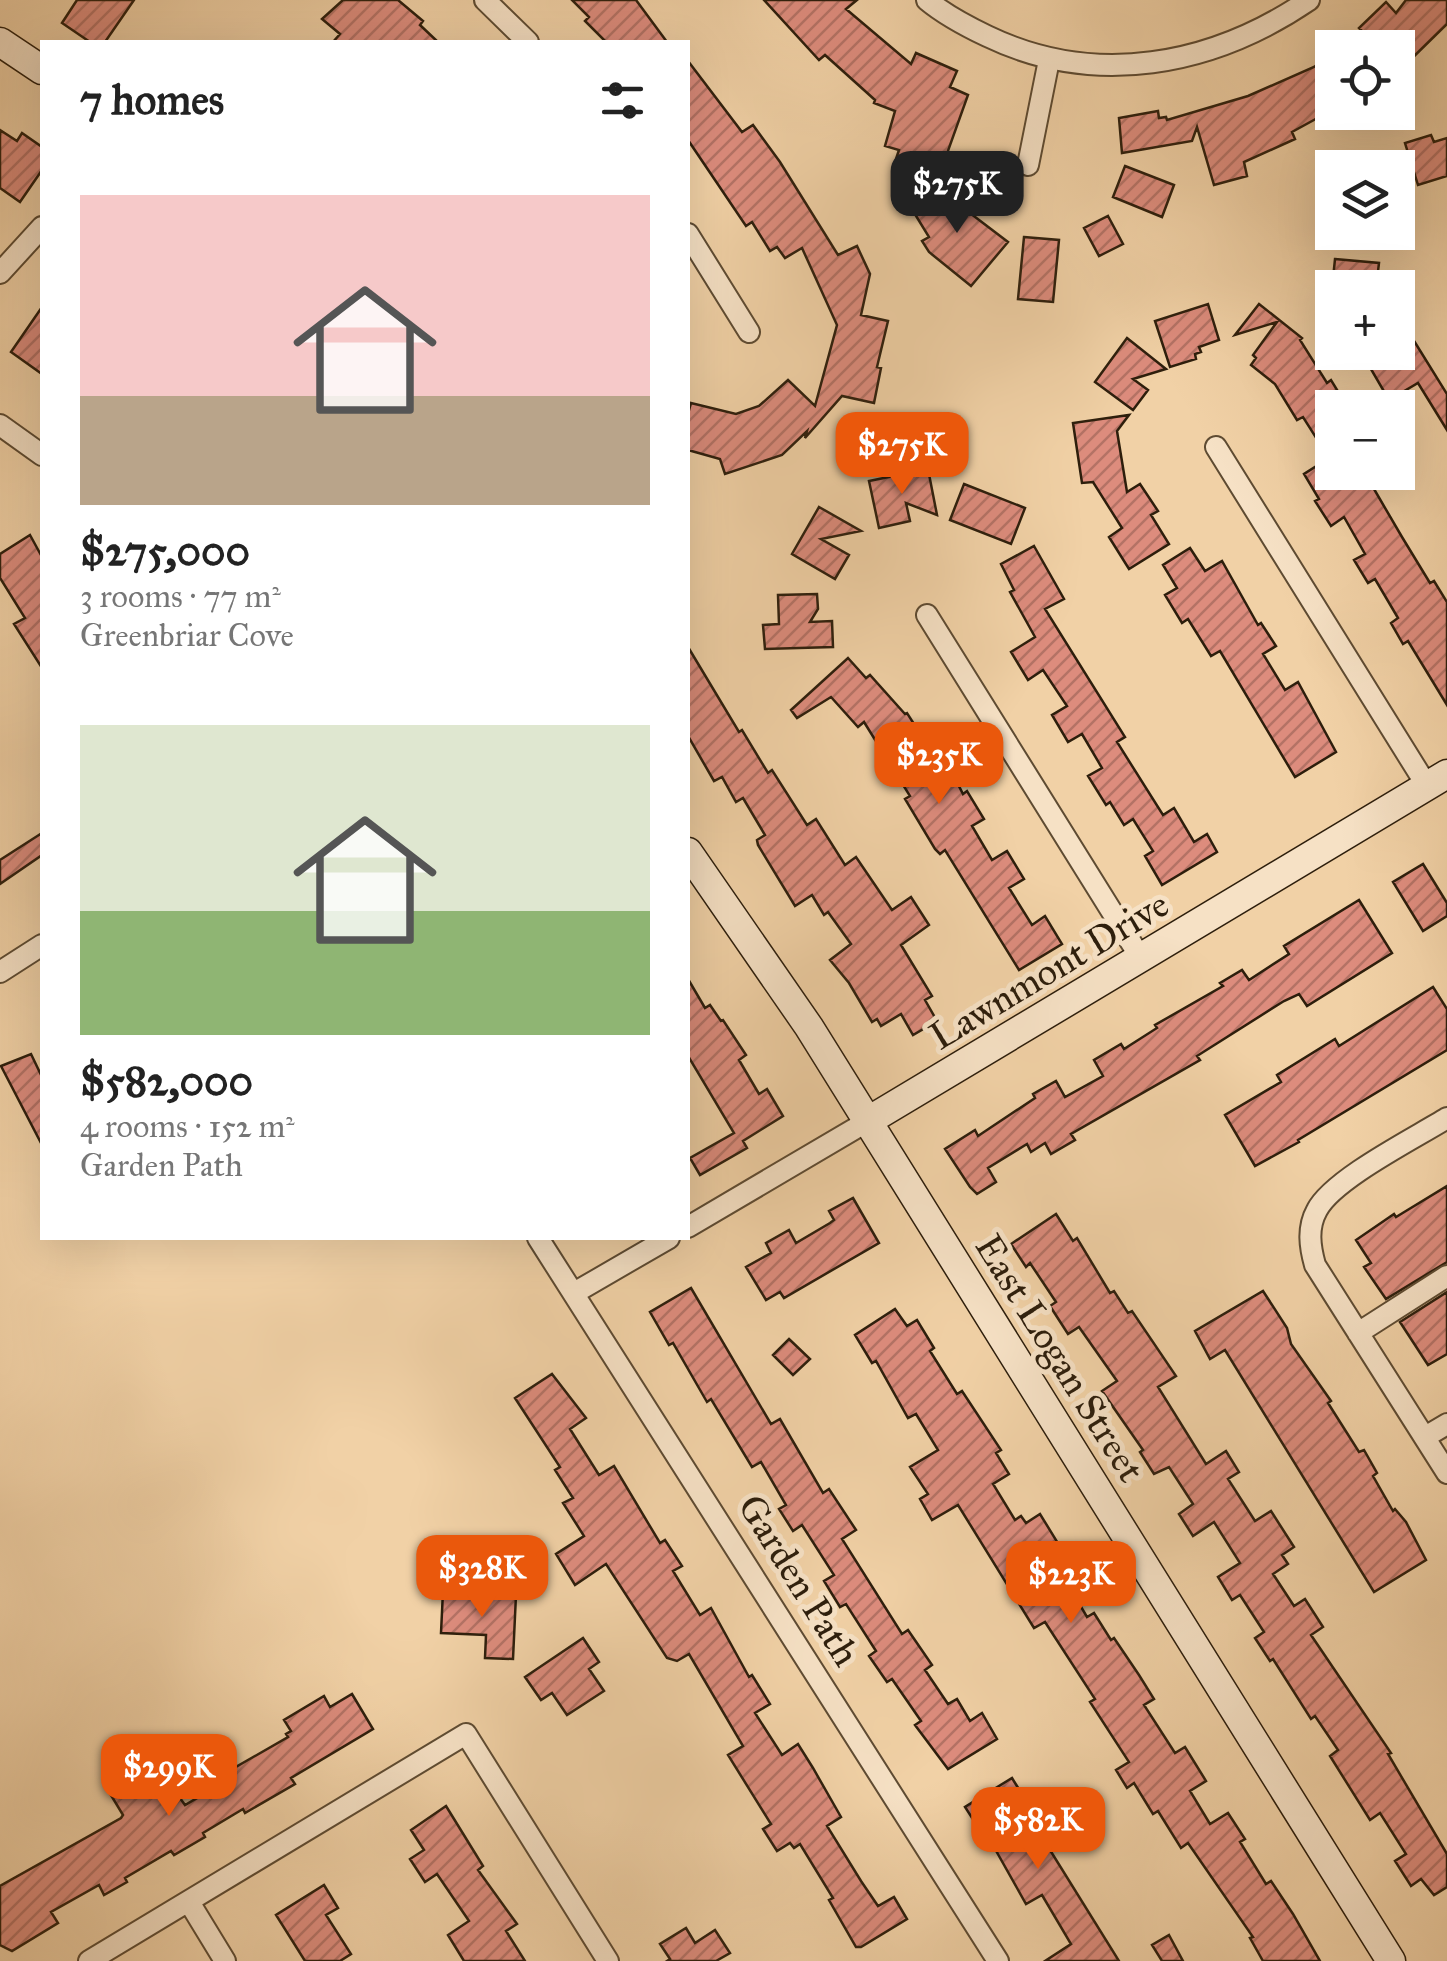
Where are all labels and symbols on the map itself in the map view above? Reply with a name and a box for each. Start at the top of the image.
pin: $275K [887,151,1027,236]
pin: $275K [832,412,972,497]
pin: $235K [869,722,1009,807]
street label: Lawnmont Drive [921,881,1177,1059]
street label: East Logan Street [965,1226,1155,1490]
street label: Garden Path [728,1486,870,1674]
pin: $328K [412,1535,552,1620]
pin: $223K [1001,1541,1141,1626]
pin: $299K [99,1734,239,1819]
pin: $582K [968,1787,1108,1872]

